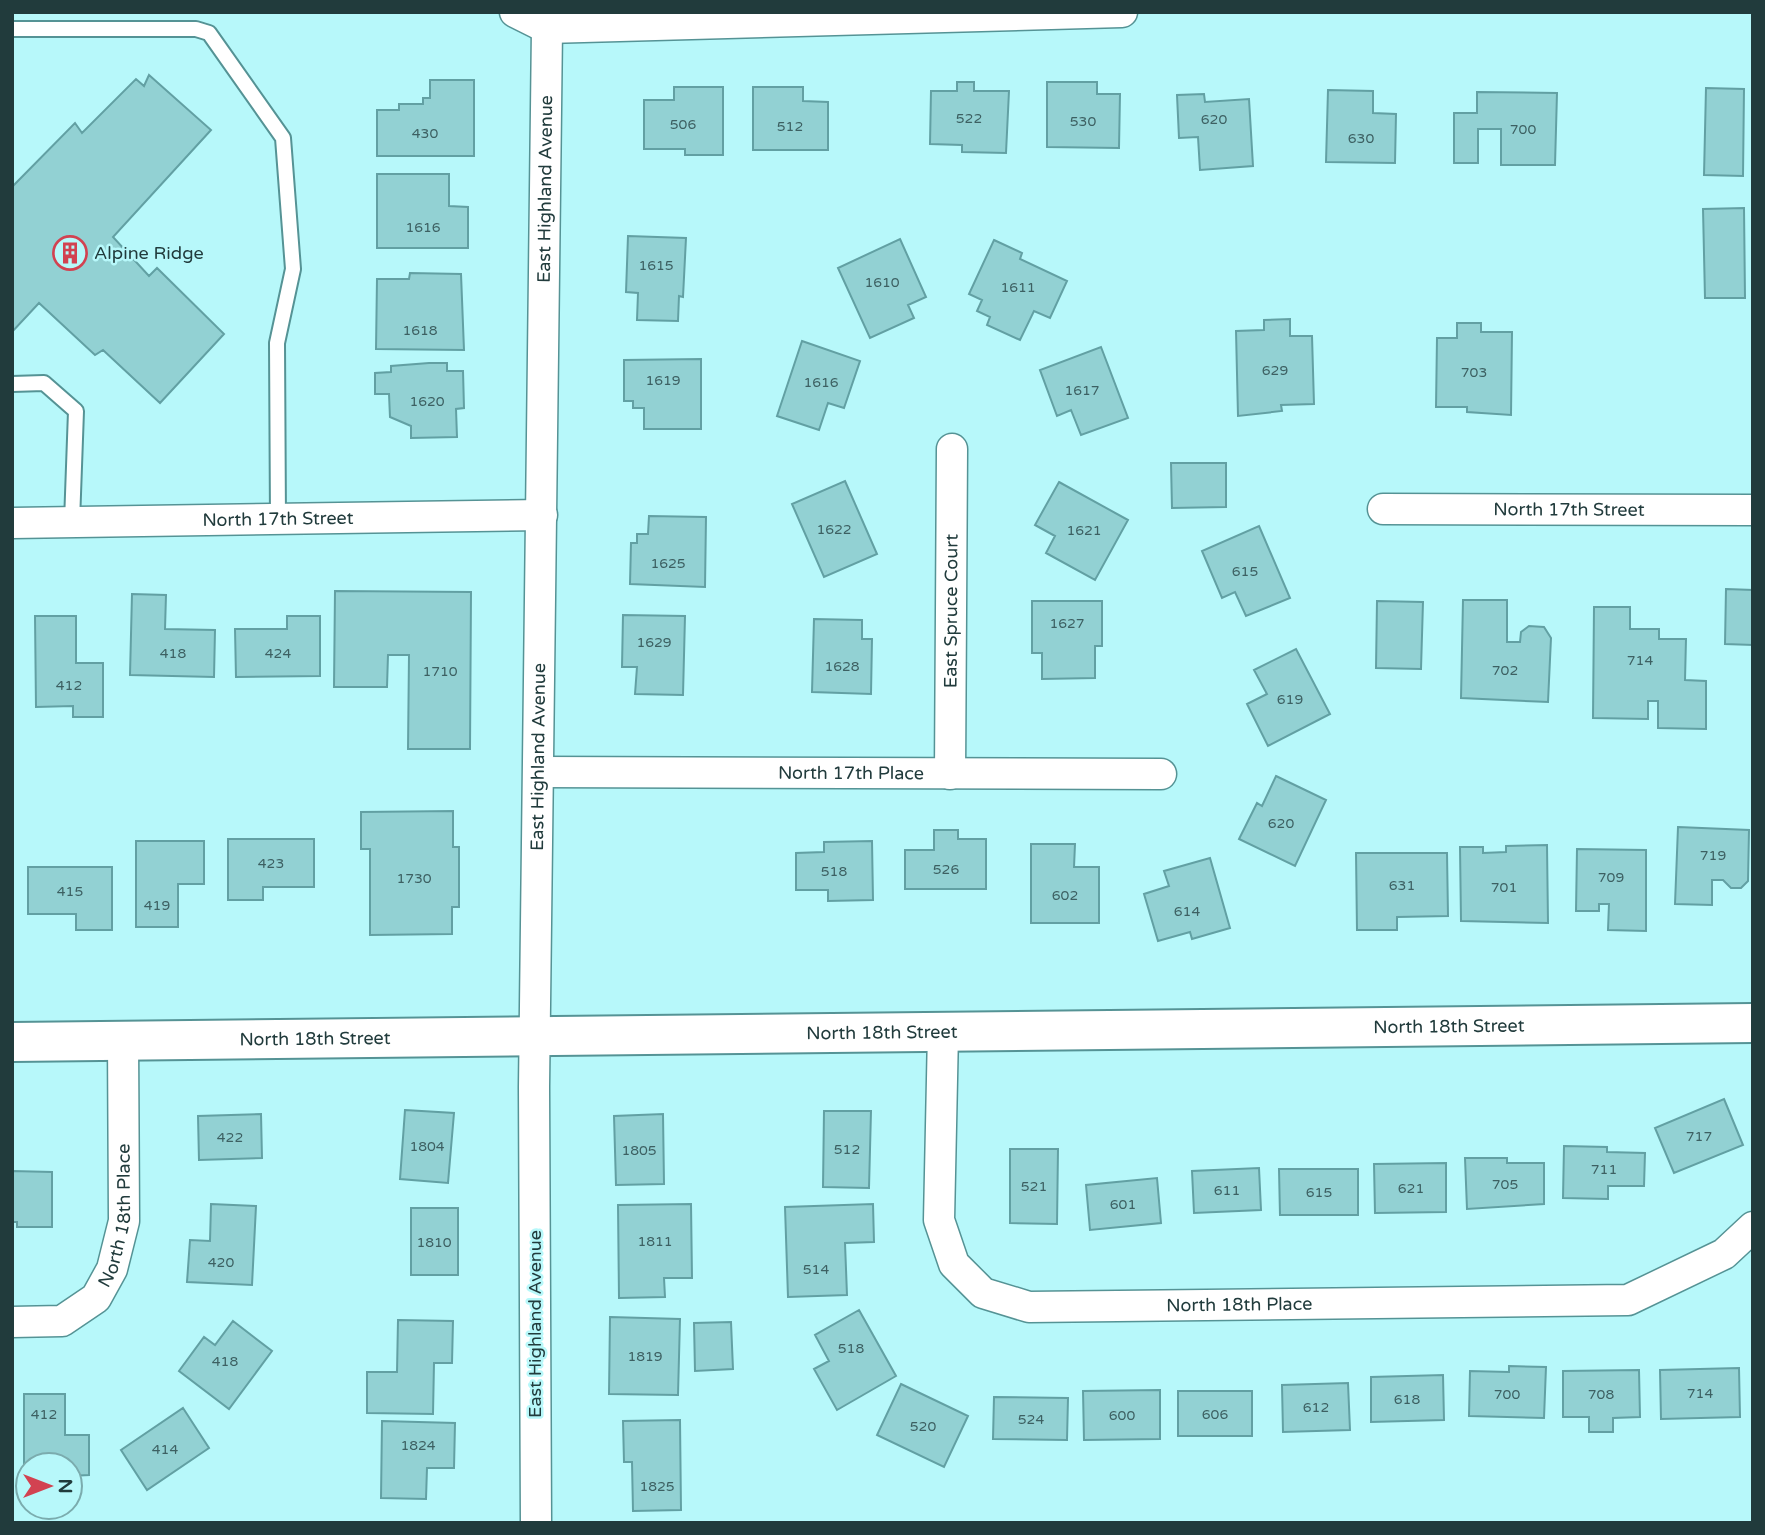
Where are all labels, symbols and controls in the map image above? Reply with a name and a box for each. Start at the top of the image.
street label: East Highland Avenue [533,95,557,283]
house number: 522 [956,110,982,127]
house number: 620 [1201,111,1227,128]
house number: 530 [1070,113,1096,130]
house number: 506 [670,116,696,133]
house number: 512 [777,118,803,135]
house number: 700 [1510,121,1536,138]
house number: 430 [412,125,438,142]
house number: 630 [1348,130,1374,147]
house number: 1616 [405,219,441,236]
building icon: Alpine Ridge [51,234,89,272]
place label: Alpine Ridge [94,242,204,264]
house number: 1615 [638,257,674,274]
house number: 1610 [864,274,900,291]
house number: 1611 [1000,279,1036,296]
house number: 1618 [402,322,438,339]
house number: 629 [1262,362,1288,379]
house number: 703 [1461,364,1487,381]
house number: 1619 [645,372,681,389]
house number: 1616 [803,374,839,391]
house number: 1617 [1064,382,1100,399]
house number: 1620 [409,393,445,410]
street label: North 17th Street [1493,498,1645,521]
street label: North 17th Street [202,507,354,531]
house number: 1622 [816,521,852,538]
house number: 1621 [1066,522,1102,539]
street label: East Spruce Court [940,534,962,688]
house number: 1625 [650,555,686,572]
house number: 615 [1232,563,1258,580]
house number: 1627 [1049,615,1085,632]
house number: 1629 [636,634,672,651]
house number: 418 [160,645,186,662]
house number: 424 [265,645,291,662]
house number: 714 [1627,652,1653,669]
house number: 1628 [824,658,860,675]
house number: 702 [1492,662,1518,679]
house number: 1710 [422,663,458,680]
street label: East Highland Avenue [526,663,550,851]
house number: 412 [56,677,82,694]
house number: 619 [1277,691,1303,708]
street label: North 17th Place [778,762,924,784]
house number: 620 [1268,815,1294,832]
house number: 719 [1700,847,1726,864]
house number: 423 [258,855,284,872]
house number: 526 [933,861,959,878]
house number: 518 [821,863,847,880]
house number: 709 [1598,869,1624,886]
house number: 1730 [396,870,432,887]
house number: 631 [1389,877,1415,894]
house number: 701 [1491,879,1517,896]
house number: 415 [57,883,83,900]
house number: 602 [1052,887,1078,904]
house number: 419 [144,897,170,914]
house number: 614 [1174,903,1200,920]
street label: North 18th Street [1373,1014,1525,1038]
street label: North 18th Street [806,1021,958,1044]
street label: North 18th Street [239,1027,391,1051]
house number: 717 [1686,1128,1712,1145]
house number: 422 [217,1129,243,1146]
house number: 1804 [409,1138,445,1155]
house number: 512 [834,1141,860,1158]
house number: 1805 [621,1142,657,1159]
street label: North 18th Place [93,1144,135,1291]
house number: 711 [1591,1161,1617,1178]
house number: 705 [1492,1176,1518,1193]
house number: 521 [1021,1178,1047,1195]
house number: 621 [1398,1180,1424,1197]
house number: 611 [1214,1182,1240,1199]
house number: 615 [1306,1184,1332,1201]
house number: 601 [1110,1196,1136,1213]
street label: East Highland Avenue [524,1230,546,1418]
house number: 1811 [637,1233,673,1250]
house number: 1810 [416,1234,452,1251]
house number: 420 [208,1254,234,1271]
house number: 514 [803,1261,829,1278]
street label: North 18th Place [1166,1293,1313,1316]
house number: 518 [838,1340,864,1357]
house number: 1819 [627,1348,663,1365]
house number: 418 [212,1353,238,1370]
house number: 714 [1687,1385,1713,1402]
house number: 700 [1494,1386,1520,1403]
house number: 708 [1588,1386,1614,1403]
house number: 618 [1394,1391,1420,1408]
house number: 612 [1303,1399,1329,1416]
house number: 412 [31,1406,57,1423]
house number: 606 [1202,1406,1228,1423]
house number: 600 [1109,1407,1135,1424]
house number: 524 [1018,1411,1044,1428]
house number: 520 [910,1418,936,1435]
house number: 1824 [400,1437,436,1454]
house number: 414 [152,1441,178,1458]
north arrow [14,1451,84,1521]
text: N [54,1478,76,1494]
house number: 1825 [639,1478,675,1495]

